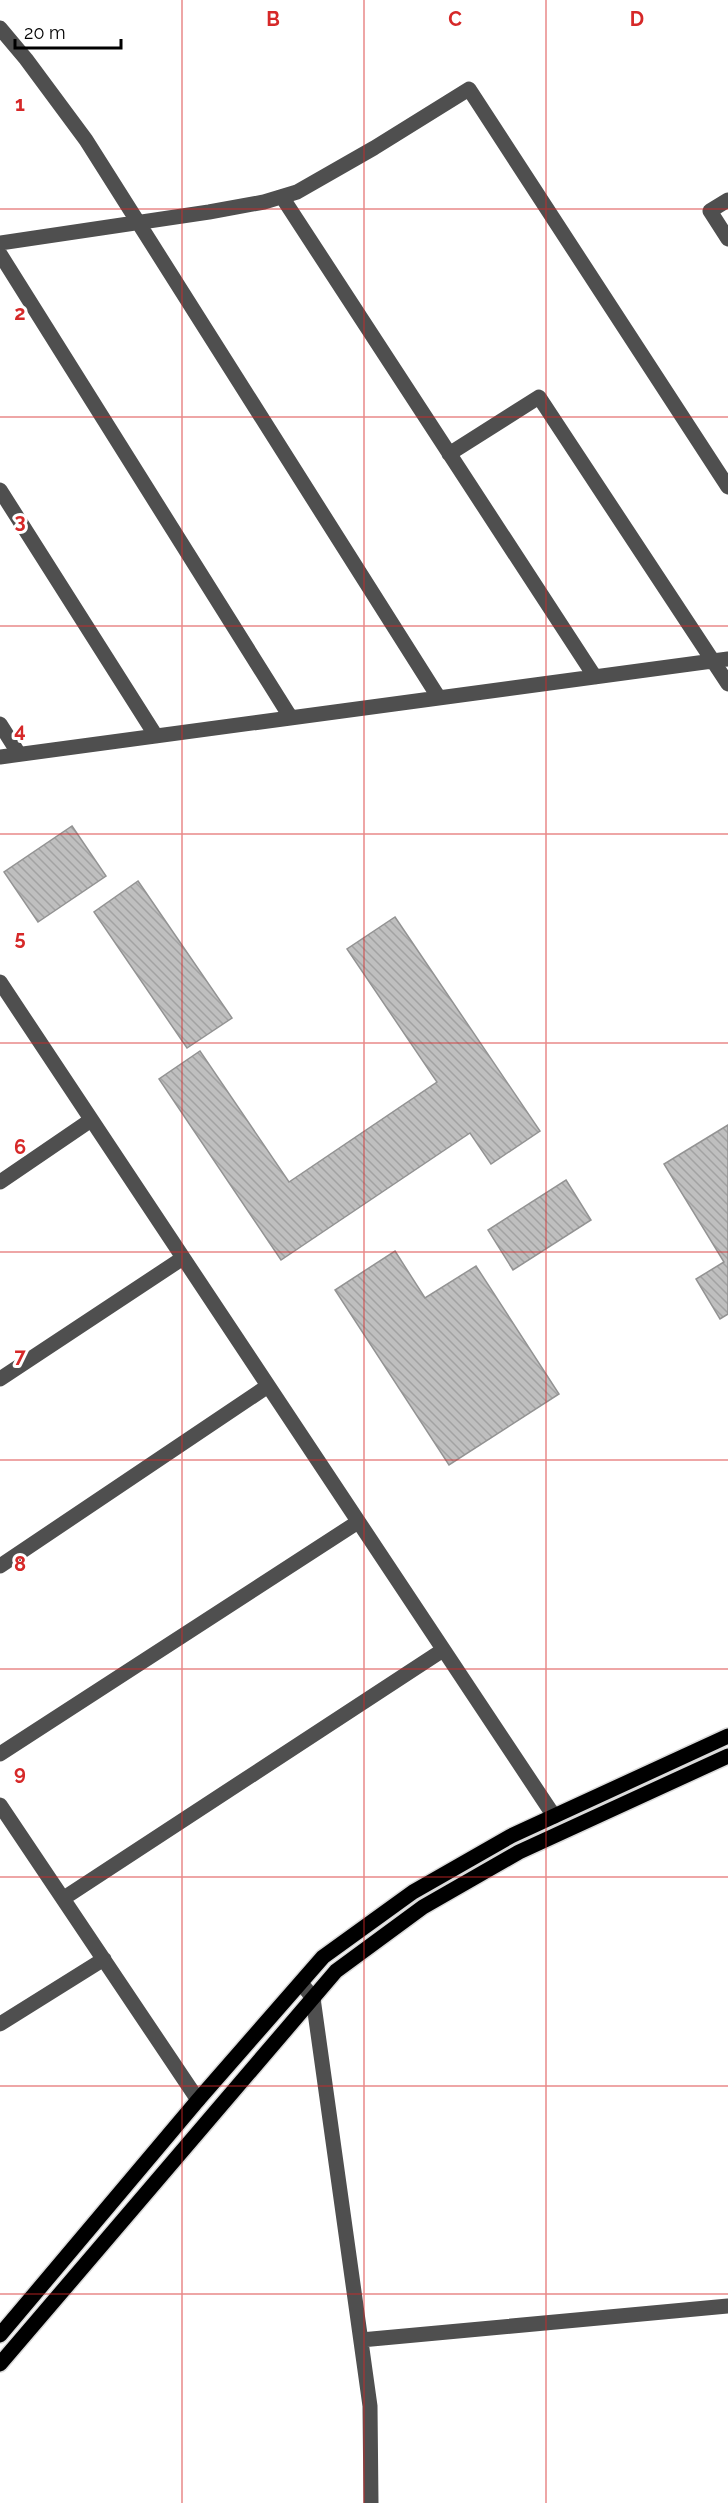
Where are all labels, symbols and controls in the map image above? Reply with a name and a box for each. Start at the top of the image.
text: B [266,7,280,31]
text: C [448,7,462,31]
text: D [630,7,644,31]
scale bar [15,12,122,50]
text: 20 m [24,22,66,43]
text: 1 [15,92,25,116]
text: 2 [14,301,26,325]
text: 3 [14,509,26,533]
text: 4 [14,718,26,742]
text: 5 [14,926,26,950]
text: 6 [14,1135,26,1159]
text: 7 [14,1344,26,1368]
text: 8 [14,1552,26,1576]
text: 9 [14,1761,26,1785]

